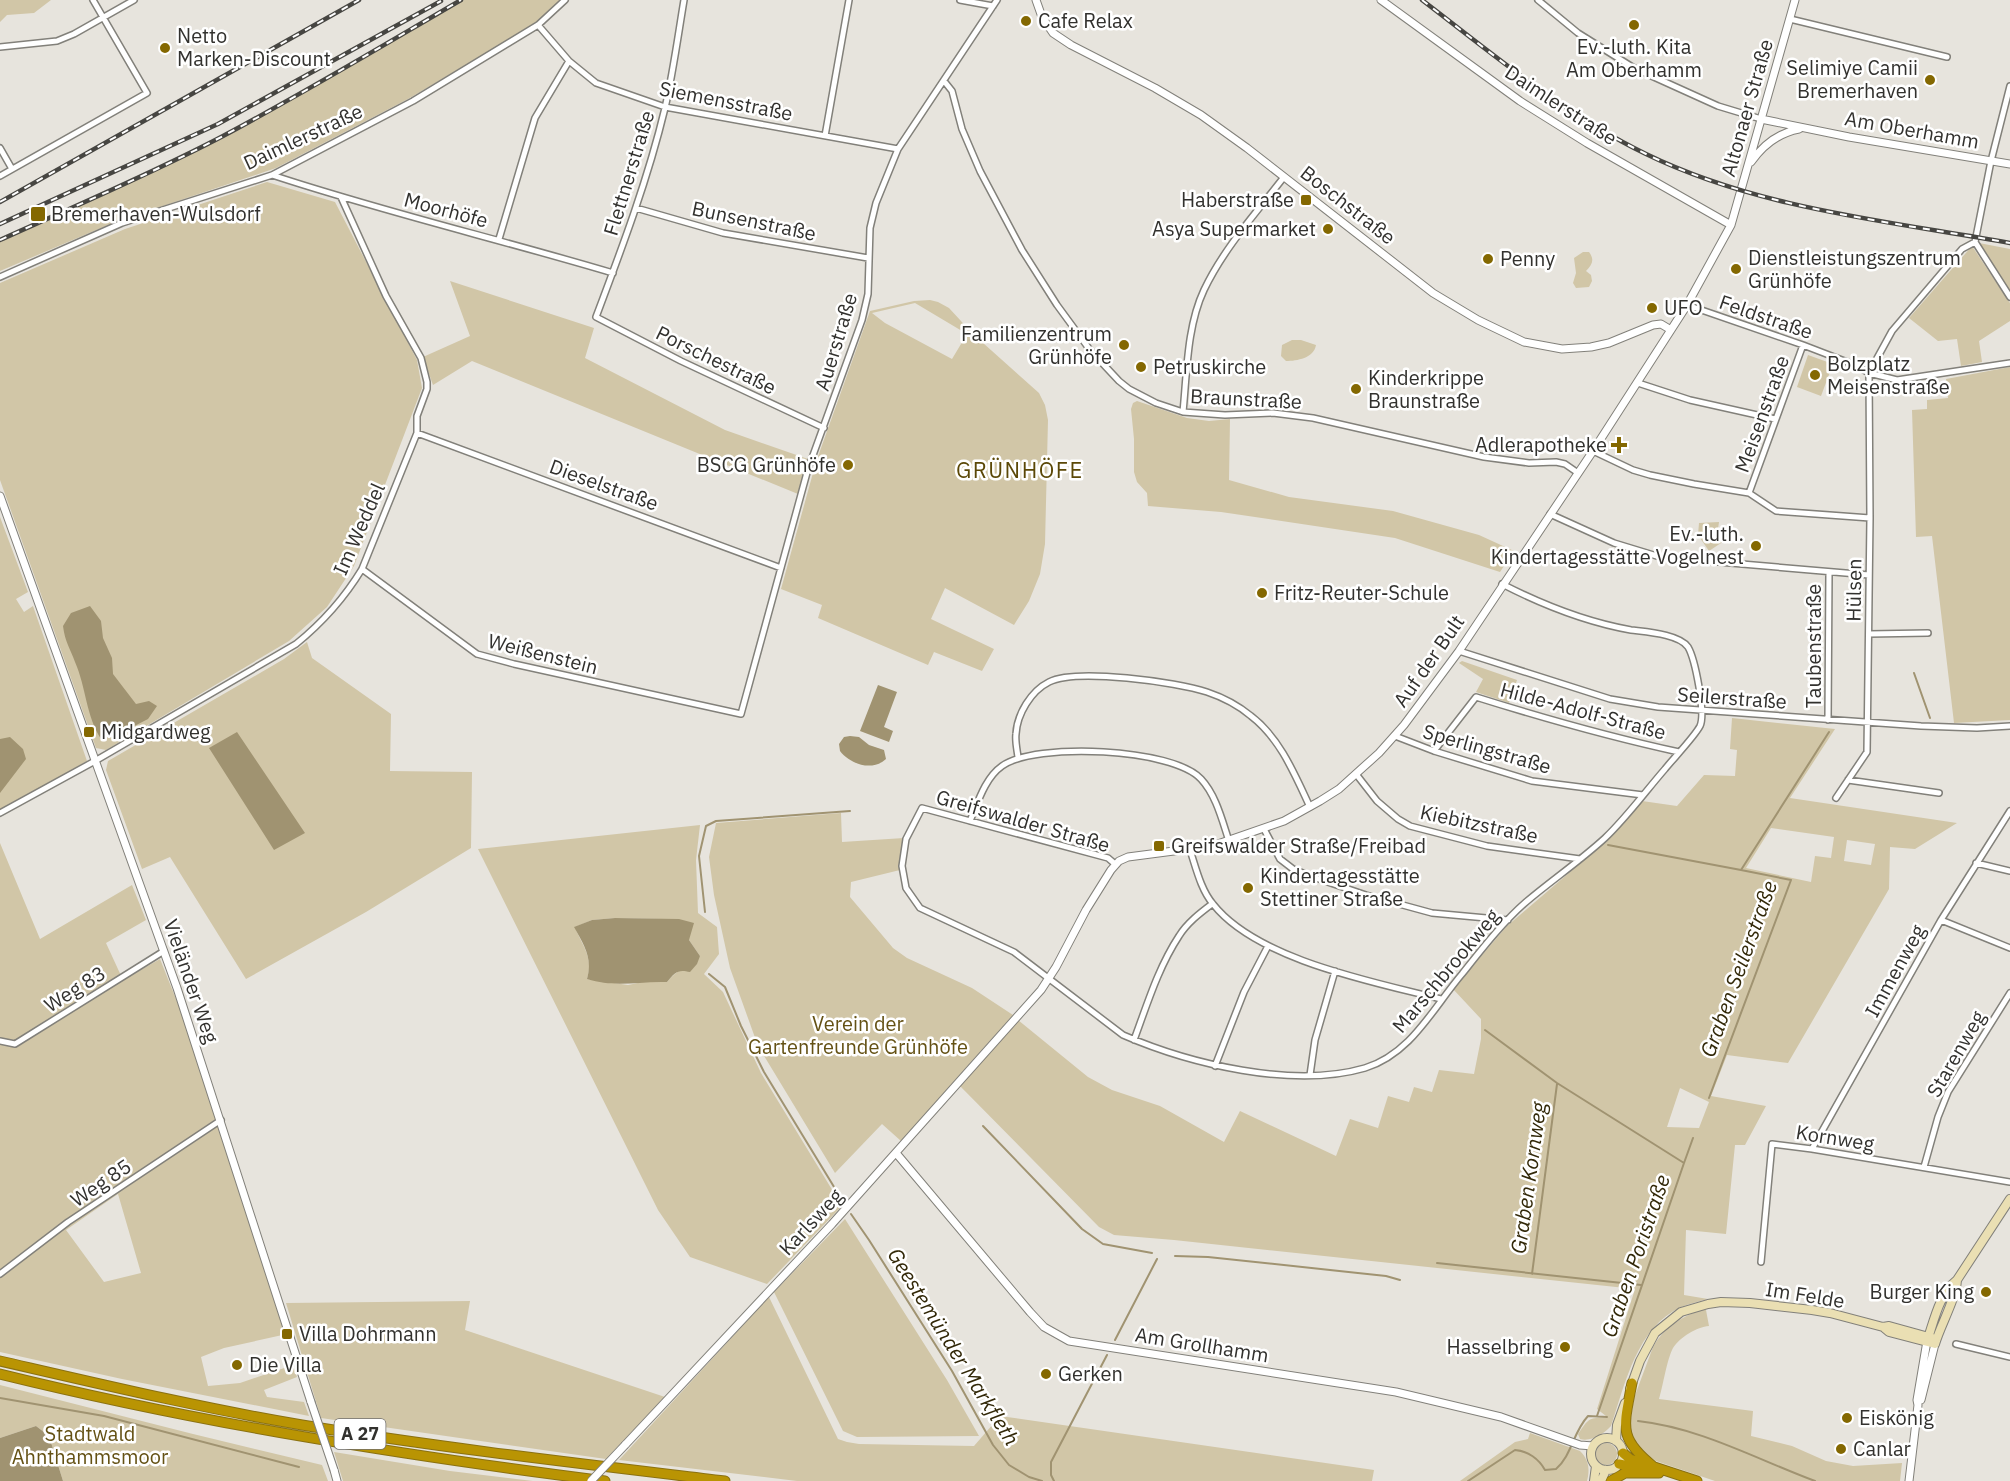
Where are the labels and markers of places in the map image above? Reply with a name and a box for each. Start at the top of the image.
place label: Cafe Relax [1038,7,1133,34]
marker: Cafe Relax [1019,14,1033,28]
marker: Ev.-luth. Kita Am Oberhamm [1627,18,1641,32]
place label: Netto Marken-Discount [177,22,331,72]
place label: Ev.-luth. Kita Am Oberhamm [1566,33,1702,83]
marker: Netto Marken-Discount [158,41,172,55]
place label: Selimiye Camii Bremerhaven [1786,54,1918,104]
marker: Selimiye Camii Bremerhaven [1923,73,1937,87]
place label: Haberstraße [1181,186,1294,213]
marker: Haberstraße [1299,193,1313,207]
place label: Bremerhaven-Wulsdorf [51,200,261,227]
marker: Bremerhaven-Wulsdorf [29,205,47,223]
place label: Asya Supermarket [1152,215,1316,242]
marker: Asya Supermarket [1321,222,1335,236]
place label: Dienstleistungszentrum Grünhöfe [1748,244,1961,294]
place label: Penny [1500,245,1555,272]
marker: Penny [1481,252,1495,266]
marker: Dienstleistungszentrum Grünhöfe [1729,262,1743,276]
place label: UFO [1664,294,1703,321]
marker: UFO [1645,301,1659,315]
place label: Familienzentrum Grünhöfe [961,320,1112,370]
marker: Familienzentrum Grünhöfe [1117,338,1131,352]
place label: Bolzplatz Meisenstraße [1827,350,1950,400]
place label: Petruskirche [1153,353,1266,380]
marker: Petruskirche [1134,360,1148,374]
place label: Kinderkrippe Braunstraße [1368,364,1484,414]
marker: Bolzplatz Meisenstraße [1808,368,1822,382]
marker: Kinderkrippe Braunstraße [1349,382,1363,396]
place label: Adlerapotheke [1475,431,1607,458]
marker: Adlerapotheke [1612,438,1626,452]
place label: BSCG Grünhöfe [697,451,836,478]
marker: BSCG Grünhöfe [841,458,855,472]
place label: Ev.-luth. Kindertagesstätte Vogelnest [1491,520,1744,570]
marker: Ev.-luth. Kindertagesstätte Vogelnest [1749,539,1763,553]
place label: Fritz-Reuter-Schule [1274,579,1449,606]
marker: Fritz-Reuter-Schule [1255,586,1269,600]
place label: Midgardweg [101,718,211,745]
marker: Midgardweg [82,725,96,739]
place label: Greifswalder Straße/Freibad [1171,832,1426,859]
marker: Greifswalder Straße/Freibad [1152,839,1166,853]
place label: Kindertagesstätte Stettiner Straße [1260,862,1420,912]
marker: Kindertagesstätte Stettiner Straße [1241,881,1255,895]
place label: Burger King [1870,1278,1974,1305]
marker: Burger King [1979,1285,1993,1299]
place label: Villa Dohrmann [299,1320,437,1347]
marker: Villa Dohrmann [280,1327,294,1341]
place label: Hasselbring [1447,1333,1553,1360]
marker: Hasselbring [1558,1340,1572,1354]
place label: Die Villa [249,1351,322,1378]
marker: Die Villa [230,1358,244,1372]
place label: Gerken [1058,1360,1123,1387]
marker: Gerken [1039,1367,1053,1381]
place label: Eiskönig [1859,1404,1934,1431]
marker: Eiskönig [1840,1411,1854,1425]
place label: Canlar [1853,1435,1911,1462]
marker: Canlar [1834,1442,1848,1456]

